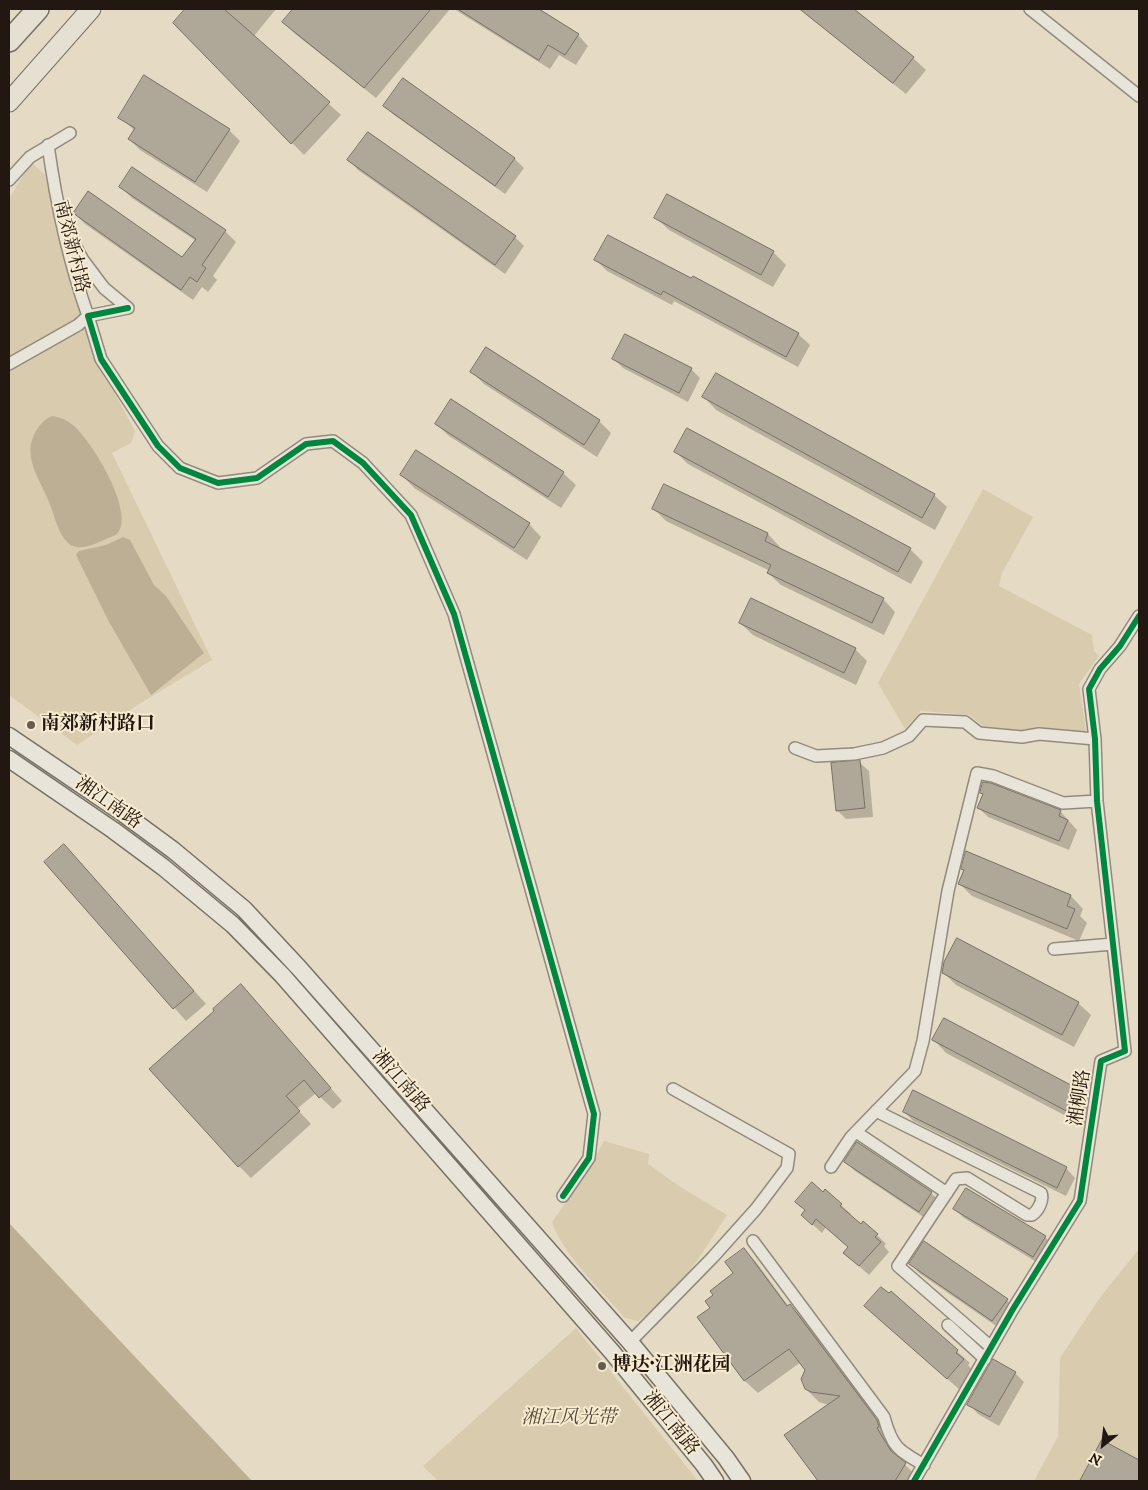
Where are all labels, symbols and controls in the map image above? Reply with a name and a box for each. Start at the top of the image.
street label: 南郊新村路 [47,198,93,296]
place label: 南郊新村路口 [41,714,155,736]
marker: 南郊新村路口 [25,719,37,731]
street label: 湘江南路 [70,773,146,835]
street label: 湘江南路 [366,1046,434,1118]
street label: 湘柳路 [1065,1068,1097,1128]
place label: 博达·江洲花园 [612,1355,731,1377]
marker: 博达·江洲花园 [596,1360,608,1372]
street label: 湘江南路 [637,1387,703,1461]
park label: 湘江风光带 [522,1408,616,1430]
north arrow [1078,1420,1128,1470]
text: N [1086,1447,1105,1469]

